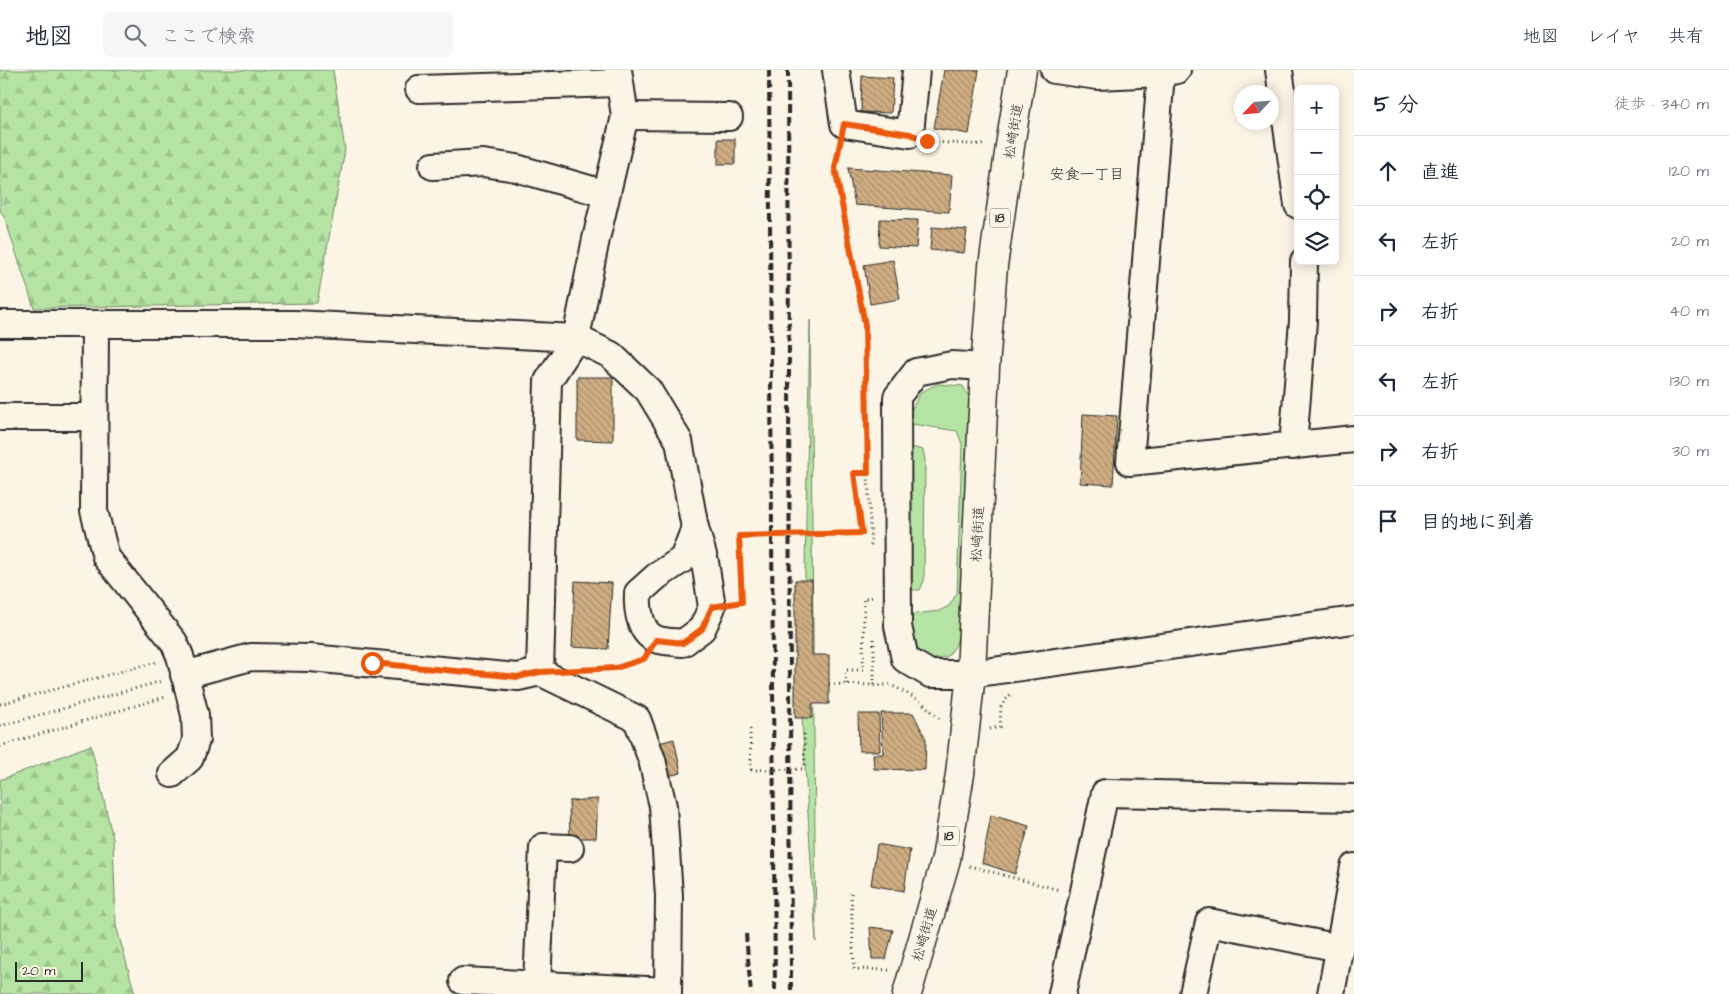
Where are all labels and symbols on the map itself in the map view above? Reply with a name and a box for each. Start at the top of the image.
north arrow [1234,85,1279,130]
street label: 松崎街道 [1000,102,1028,160]
route end [916,130,939,153]
district label: 安食一丁目 [1049,164,1125,185]
road number: 18 [990,208,1010,228]
street label: 松崎街道 [967,506,989,563]
route start [361,652,384,675]
road number: 18 [939,826,959,846]
street label: 松崎街道 [908,905,942,964]
scale bar [15,959,82,982]

